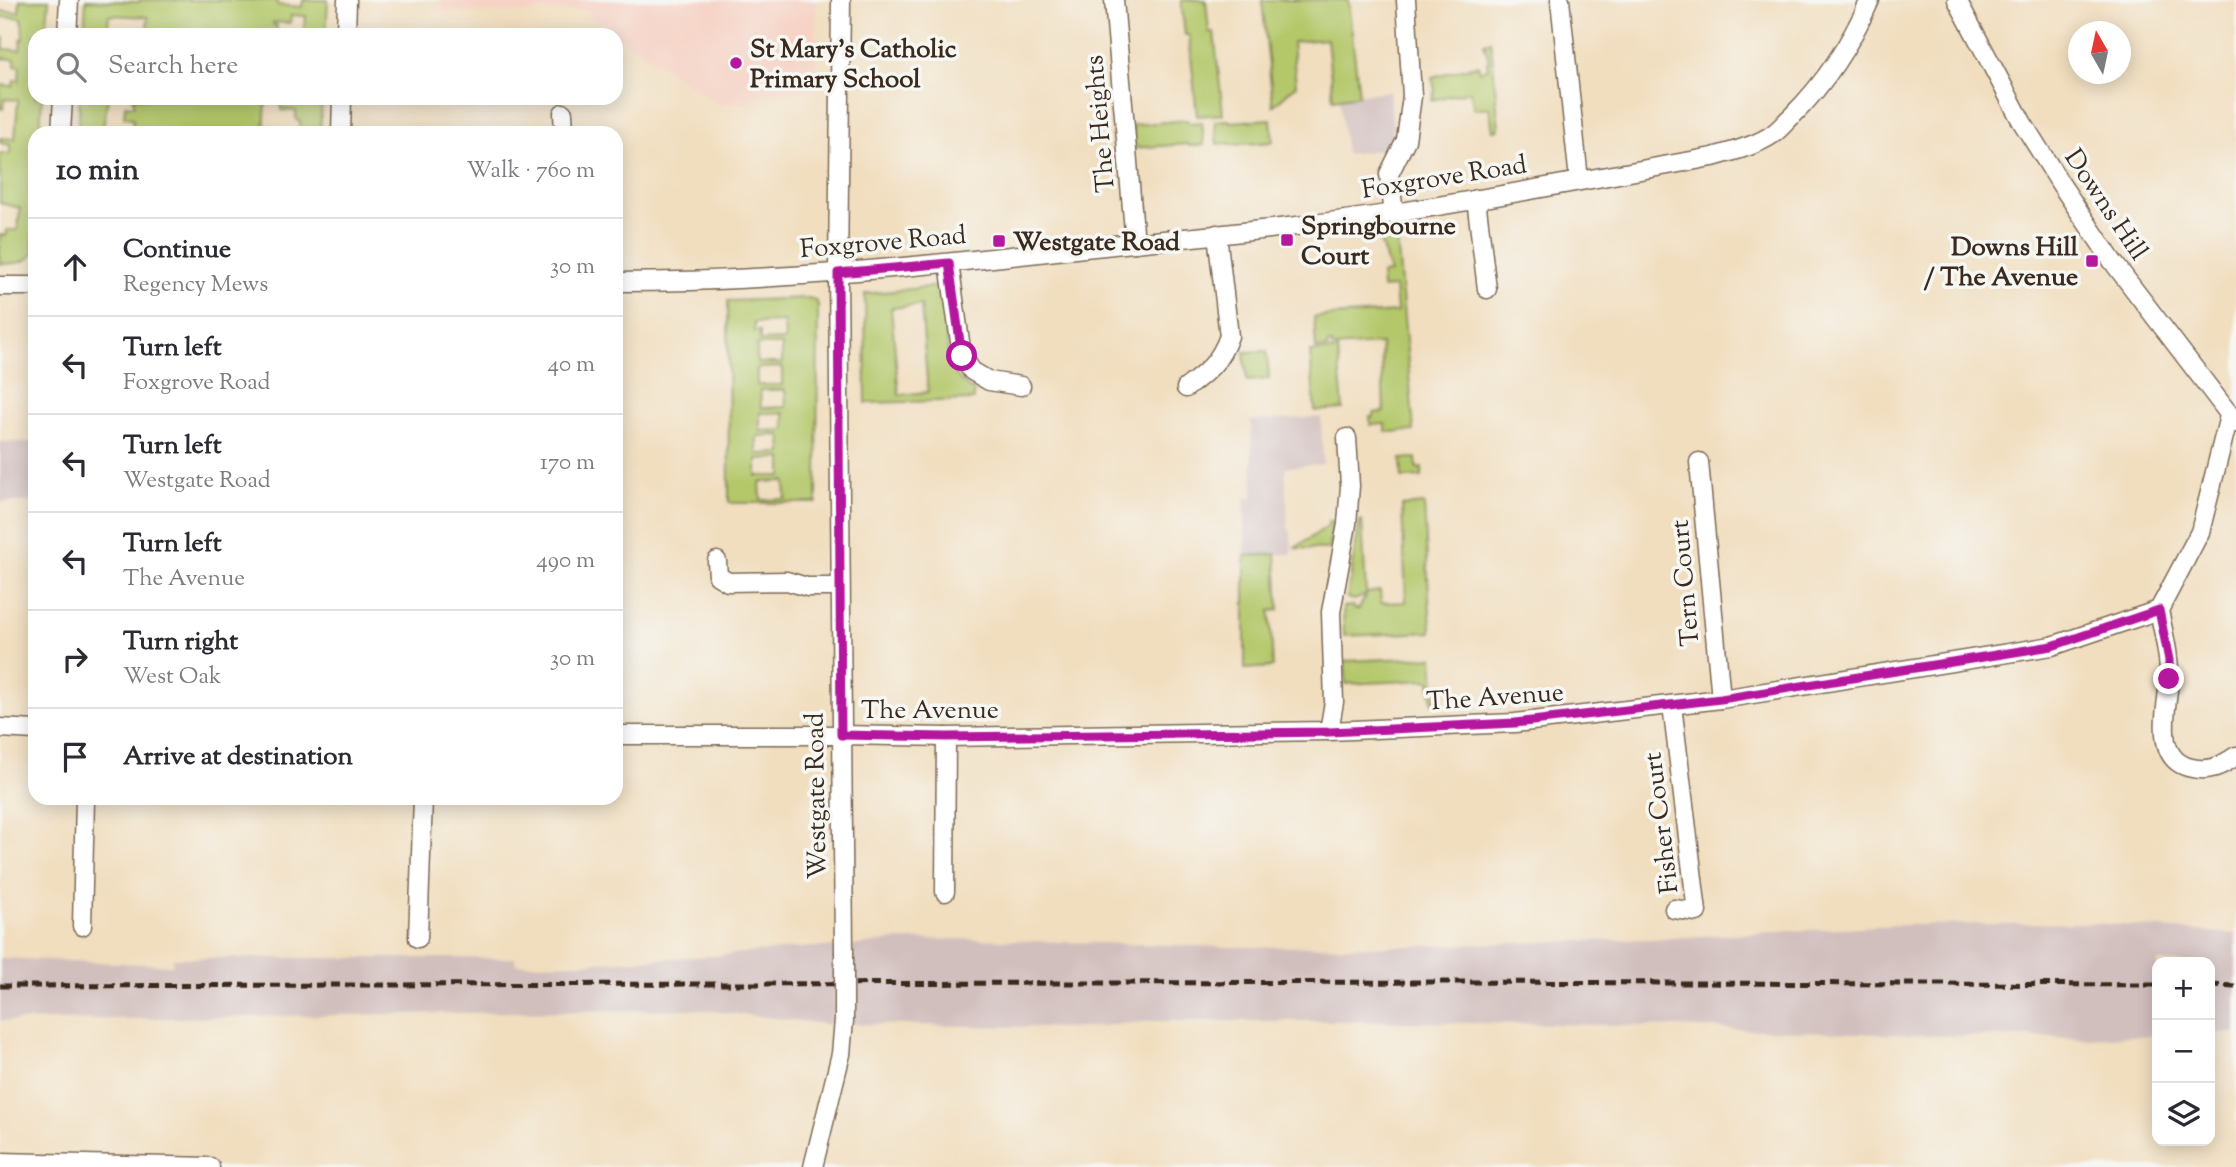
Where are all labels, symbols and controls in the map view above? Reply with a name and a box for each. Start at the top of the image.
north arrow [2068,21,2131,84]
search box [28,28,623,105]
place label: St Mary's Catholic Primary School [750,32,957,99]
icon: search [52,48,90,86]
text: Search here [108,48,238,85]
street label: The Heights [1077,54,1126,194]
marker: St Mary's Catholic Primary School [728,55,744,71]
street label: Downs Hill [2054,142,2156,268]
street label: Foxgrove Road [1359,147,1530,210]
text: 10 min [56,150,139,193]
text: Walk · 760 m [466,155,595,188]
place label: Springbourne Court [1301,209,1456,276]
street label: Foxgrove Road [799,218,968,269]
place label: Westgate Road [1013,225,1180,262]
place label: Downs Hill / The Avenue [1924,230,2079,297]
text: Continue [123,232,231,269]
marker: Springbourne Court [1279,232,1295,248]
marker: Westgate Road [991,233,1007,249]
icon: ahead [56,248,94,286]
text: 30 m [550,251,595,284]
marker: Downs Hill / The Avenue [2084,253,2100,269]
text: Regency Mews [123,269,268,302]
text: Turn left [123,330,222,367]
route start [946,340,977,371]
icon: left [56,346,94,384]
text: 40 m [548,349,595,382]
text: Foxgrove Road [123,367,271,400]
text: Turn left [123,428,222,465]
icon: left [56,444,94,482]
text: 170 m [540,447,595,480]
text: Westgate Road [123,465,271,498]
street label: Tern Court [1663,518,1710,648]
text: Turn left [123,526,222,563]
icon: left [56,542,94,580]
text: 490 m [536,545,595,578]
text: The Avenue [123,563,245,596]
text: Turn right [123,624,238,661]
icon: right [56,640,94,678]
text: 30 m [550,643,595,676]
text: West Oak [123,661,222,694]
route end [2153,663,2184,694]
street label: The Avenue [1425,675,1565,722]
street label: The Avenue [861,693,999,730]
street label: Westgate Road [798,712,837,880]
icon: arrive [56,738,94,776]
text: Arrive at destination [123,739,353,776]
street label: Fisher Court [1635,750,1690,895]
map controls [2152,957,2215,1146]
button: + [2152,957,2215,1020]
button: − [2152,1020,2215,1083]
button: layers [2152,1083,2215,1146]

